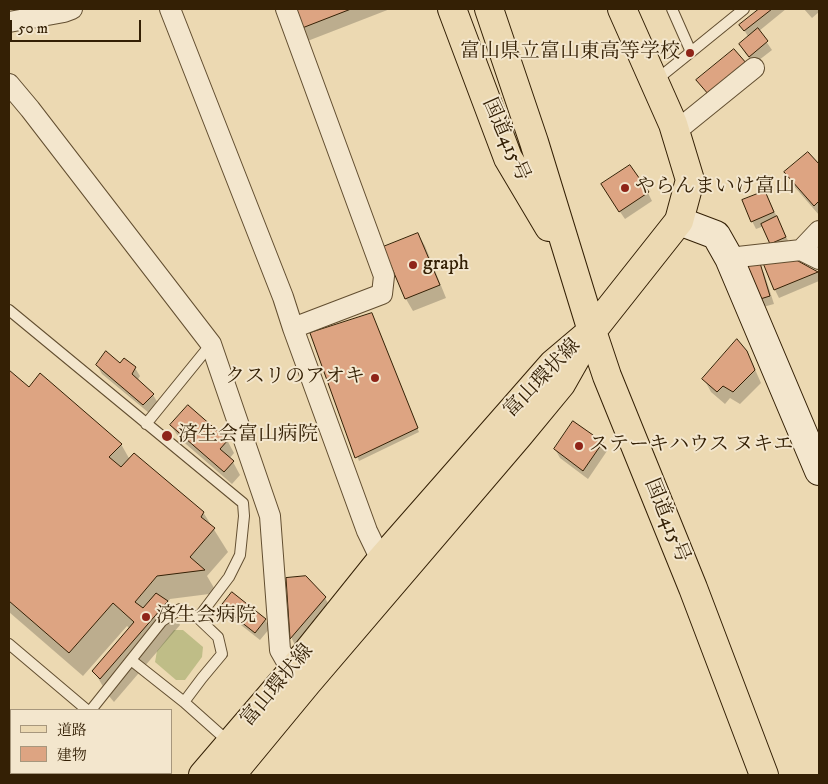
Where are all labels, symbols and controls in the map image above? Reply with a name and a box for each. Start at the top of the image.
scale bar [12,10,144,42]
text: 50 m [18,19,48,38]
place label: 富山県立富山東高等学校 [460,41,680,65]
marker: 富山県立富山東高等学校 [684,47,696,59]
street label: 国道415号 [476,95,534,185]
place label: やらんまいけ富山 [635,176,795,200]
marker: やらんまいけ富山 [619,182,631,194]
place label: graph [423,253,469,277]
marker: graph [407,259,419,271]
street label: 富山環状線 [500,335,586,423]
place label: クスリのアオキ [225,366,365,390]
marker: クスリのアオキ [369,372,381,384]
place label: 済生会富山病院 [178,424,318,448]
marker: 済生会富山病院 [160,429,174,443]
place label: ステーキハウス ヌキエ [589,434,793,458]
marker: ステーキハウス ヌキエ [573,440,585,452]
street label: 国道415号 [638,475,694,567]
place label: 済生会病院 [156,605,256,629]
marker: 済生会病院 [140,611,152,623]
street label: 富山環状線 [237,640,319,732]
legend [10,709,172,774]
text: 道路 [57,721,87,740]
text: 建物 [57,746,87,765]

